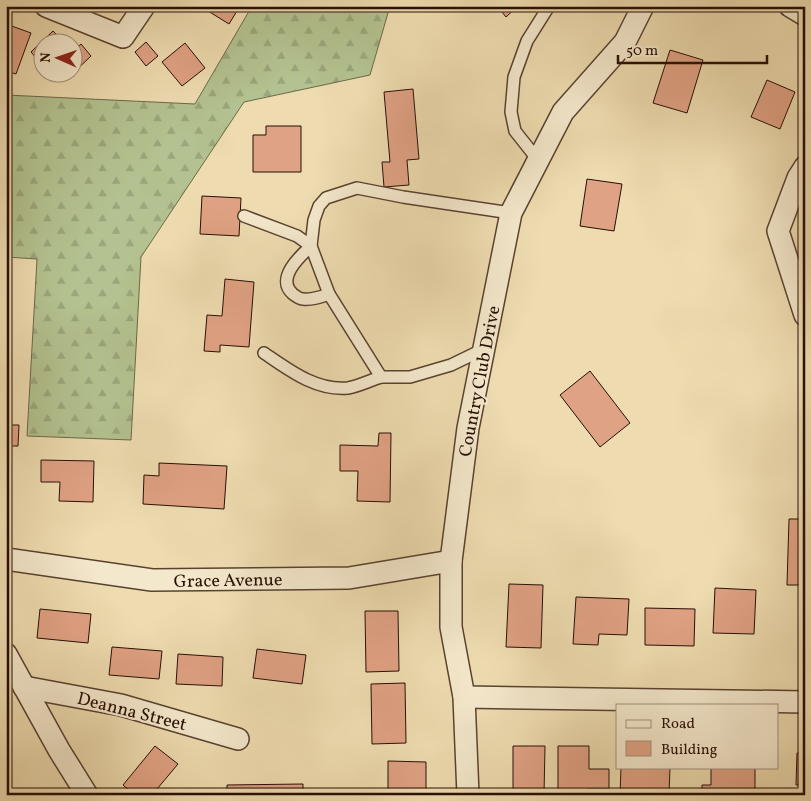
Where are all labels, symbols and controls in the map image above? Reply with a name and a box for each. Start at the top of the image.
north arrow [32,32,82,82]
scale bar [618,32,767,64]
text: 50 m [626,41,658,62]
text: N [37,52,56,63]
street label: Country Club Drive [454,304,507,459]
street label: Grace Avenue [173,568,283,595]
street label: Deanna Street [74,687,189,738]
legend [616,704,778,768]
text: Road [661,714,695,735]
text: Building [661,740,718,761]

